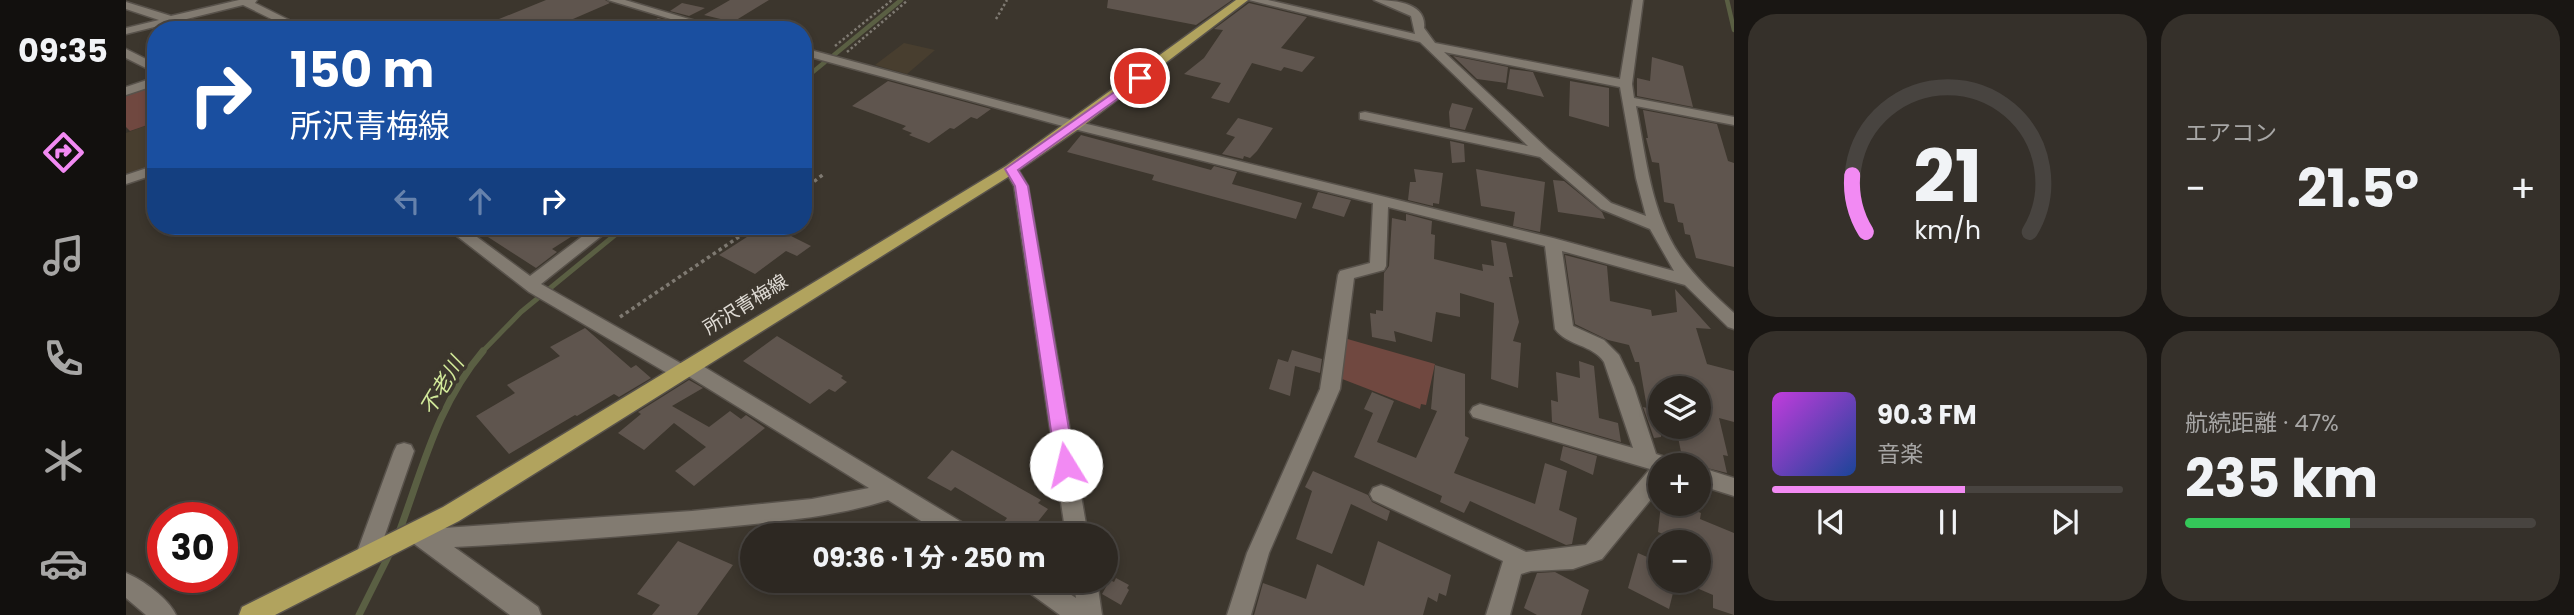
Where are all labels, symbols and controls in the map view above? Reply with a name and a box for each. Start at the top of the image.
text: 09:35 [18,28,108,73]
text: 150 m [290,36,435,104]
pin [1110,48,1170,108]
icon: right [175,49,266,140]
icon: arrive [1121,59,1159,97]
text: 所沢青梅線 [290,103,450,148]
text: エアコン [2185,117,2277,149]
text: 21 [1913,126,1982,227]
icon: directions [39,128,88,177]
text: 21.5° [2297,152,2419,225]
text: − [2185,162,2206,215]
text: + [2510,162,2536,215]
icon: left [388,182,426,220]
icon: ahead [461,182,499,220]
icon: right [534,182,572,220]
text: km/h [1914,212,1981,247]
icon: music [39,231,88,280]
street label: 所沢青梅線 [698,268,793,341]
icon: phone [39,334,88,383]
water label: 不老川 [413,350,471,420]
map controls [1648,376,1711,593]
button: layers [1648,376,1711,439]
text: 90.3 FM [1877,397,1977,433]
text: 航続距離 · 47% [2185,407,2339,439]
position arrow [1029,428,1103,502]
icon: climate [39,436,88,485]
text: 音楽 [1877,438,1923,470]
text: 235 km [2185,442,2378,515]
button: + [1648,453,1711,516]
speed limit sign: 30 [147,502,238,593]
icon: previous [1812,503,1850,541]
icon: pause [1929,503,1967,541]
icon: next [2046,503,2084,541]
button: − [1648,530,1711,593]
icon: car [39,539,88,588]
text: 09:36 · 1 分 · 250 m [812,540,1046,576]

